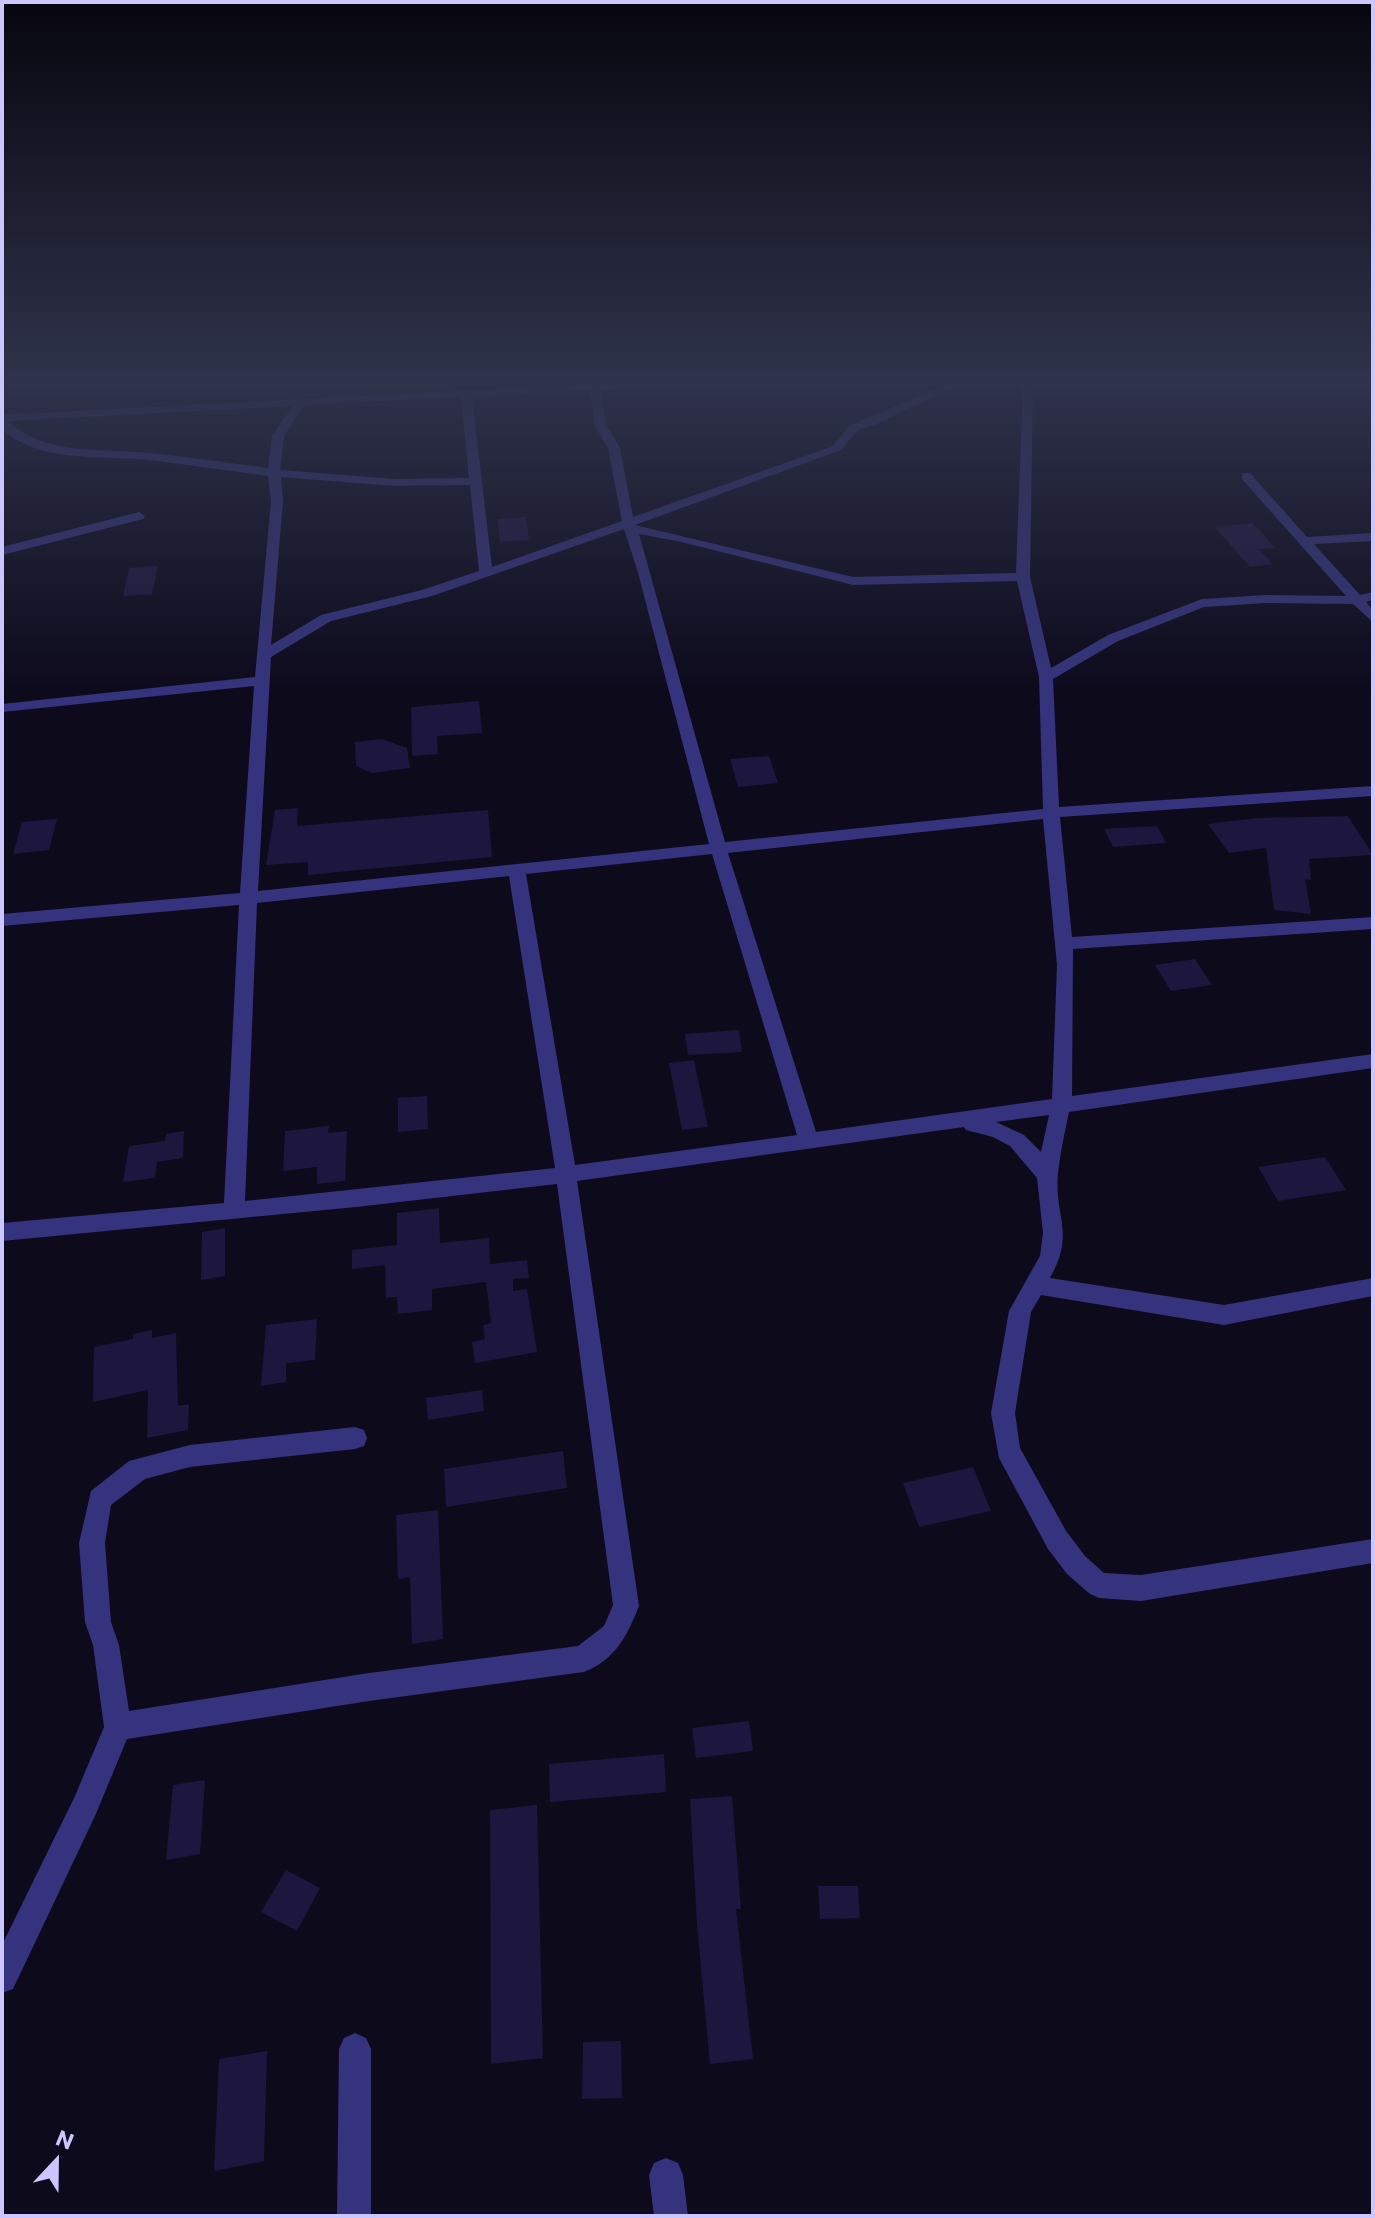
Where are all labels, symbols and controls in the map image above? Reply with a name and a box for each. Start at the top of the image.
north arrow [16,2122,96,2202]
text: N [52,2124,78,2155]

